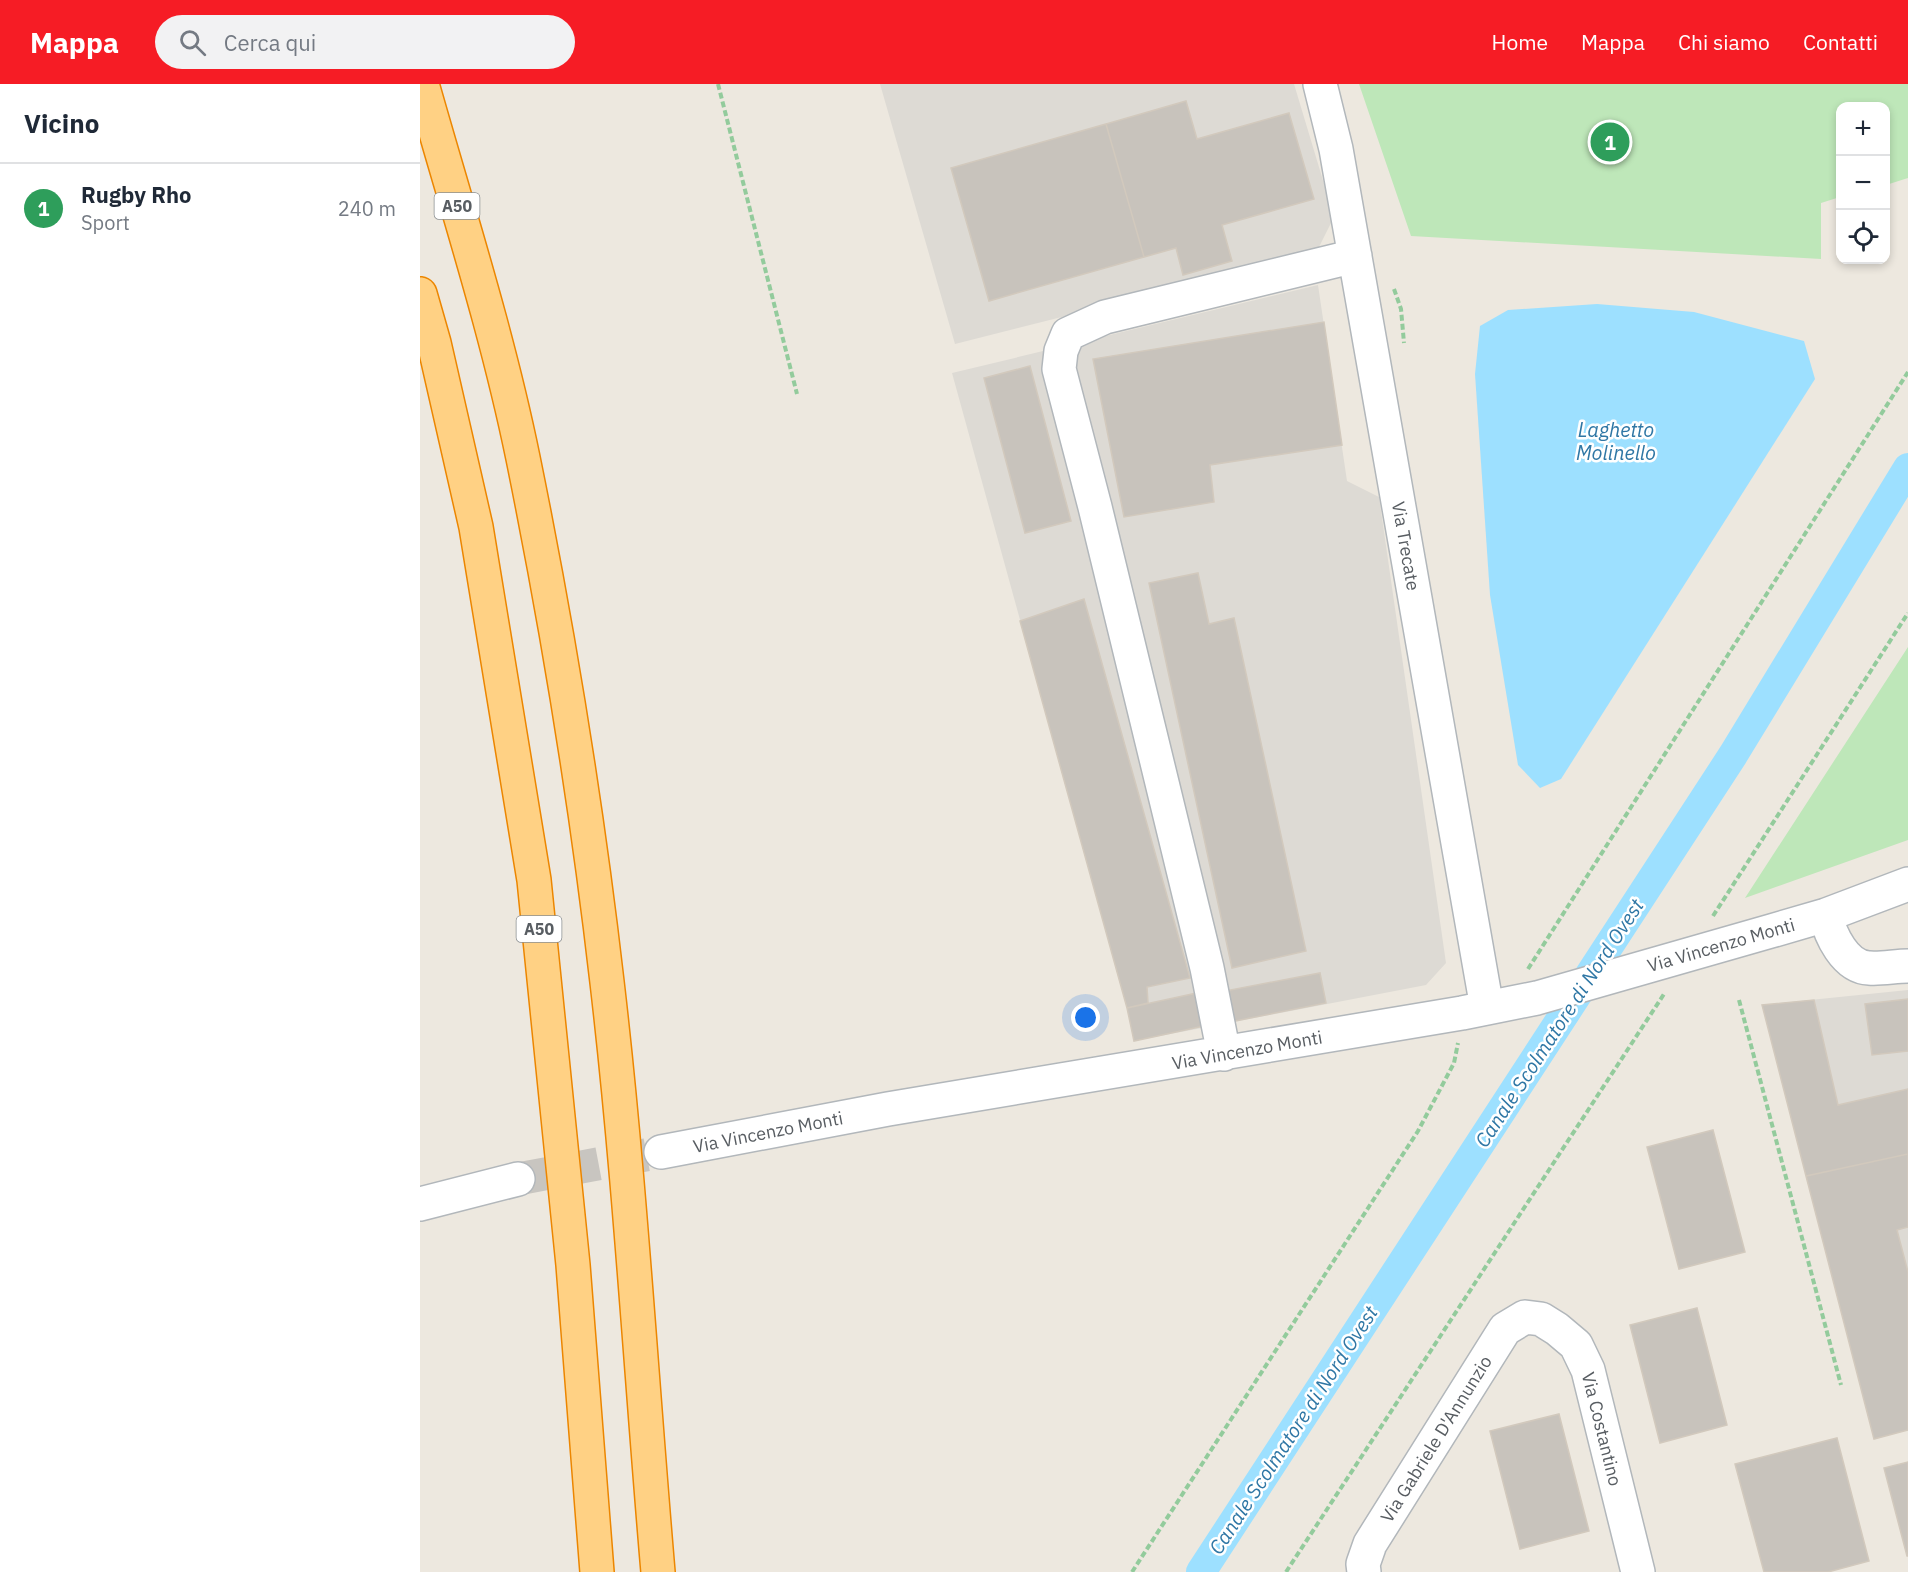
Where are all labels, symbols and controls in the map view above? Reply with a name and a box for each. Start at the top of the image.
search box [155,15,575,69]
text: Mappa [30,24,119,61]
icon: search [176,26,209,59]
text: Cerca qui [224,28,316,57]
text: Home [1492,28,1548,56]
text: Mappa [1581,28,1645,56]
text: Chi siamo [1678,28,1770,56]
text: Contatti [1803,28,1878,56]
map controls [1836,102,1890,264]
button: + [1836,102,1890,156]
text: Vicino [24,106,99,140]
pin: 1 [1590,120,1630,164]
button: − [1836,156,1890,210]
text: Rugby Rho [81,180,192,209]
road number: A50 [435,193,480,219]
text: 1 [38,195,50,222]
text: 240 m [338,195,396,222]
text: Sport [81,209,130,236]
button: locate [1836,210,1890,264]
water label: Laghetto Molinello [1576,416,1656,466]
street label: Via Trecate [1387,500,1425,592]
water label: Canale Scolmatore di Nord Ovest [1468,893,1650,1152]
street label: Via Vincenzo Monti [1645,913,1797,977]
road number: A50 [516,916,562,942]
your location [1071,1003,1100,1032]
street label: Via Vincenzo Monti [1170,1025,1324,1075]
street label: Via Vincenzo Monti [691,1106,845,1158]
water label: Canale Scolmatore di Nord Ovest [1202,1300,1384,1559]
street label: Via Gabriele D'Annunzio [1375,1351,1497,1527]
street label: Via Costantino [1577,1370,1627,1488]

